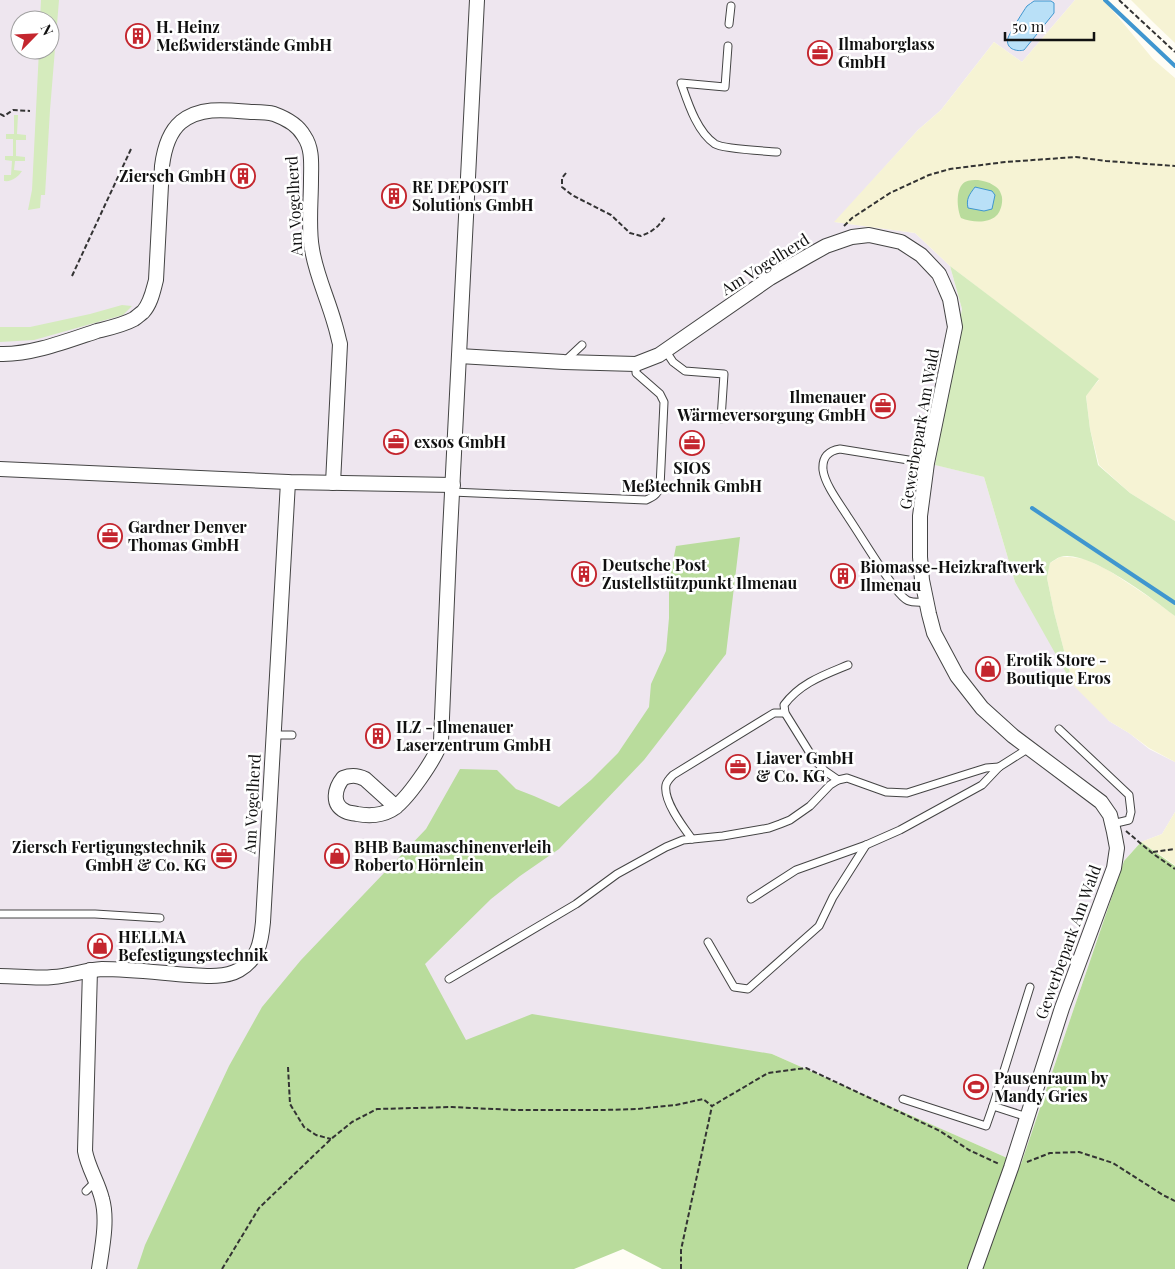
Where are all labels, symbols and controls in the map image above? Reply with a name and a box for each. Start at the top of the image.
north arrow [10,10,60,60]
scale bar [1005,10,1094,42]
place label: H. Heinz Meßwiderstände GmbH [156,16,332,55]
text: 50 m [1012,16,1045,36]
text: N [37,21,58,38]
building icon: H. Heinz Meßwiderstände GmbH [125,23,151,49]
place label: Ilmaborglass GmbH [838,33,935,72]
office icon: Ilmaborglass GmbH [807,40,833,66]
street label: Am Vogelherd [280,155,307,258]
building icon: Ziersch GmbH [230,163,256,189]
place label: Ziersch GmbH [119,165,226,186]
place label: RE DEPOSIT Solutions GmbH [412,176,534,215]
building icon: RE DEPOSIT Solutions GmbH [381,183,407,209]
street label: Am Vogelherd [716,228,813,300]
street label: Gewerbepark Am Wald [894,347,943,511]
place label: Ilmenauer Wärmeversorgung GmbH [676,386,867,425]
office icon: Ilmenauer Wärmeversorgung GmbH [870,393,896,419]
office icon: exsos GmbH [383,429,409,455]
office icon: SIOS Meßtechnik GmbH [679,430,705,456]
place label: exsos GmbH [414,431,506,452]
place label: SIOS Meßtechnik GmbH [622,457,762,496]
place label: Gardner Denver Thomas GmbH [128,516,247,555]
office icon: Gardner Denver Thomas GmbH [97,523,123,549]
place label: Deutsche Post Zustellstützpunkt Ilmenau [602,554,798,593]
place label: Biomasse-Heizkraftwerk Ilmenau [860,556,1045,595]
building icon: Deutsche Post Zustellstützpunkt Ilmenau [571,561,597,587]
building icon: Biomasse-Heizkraftwerk Ilmenau [830,563,856,589]
place label: Erotik Store - Boutique Eros [1006,649,1111,688]
shop icon: Erotik Store - Boutique Eros [975,656,1001,682]
place label: ILZ - Ilmenauer Laserzentrum GmbH [396,716,552,755]
building icon: ILZ - Ilmenauer Laserzentrum GmbH [365,723,391,749]
place label: Liaver GmbH & Co. KG [756,747,854,786]
street label: Am Vogelherd [238,753,265,856]
office icon: Liaver GmbH & Co. KG [725,754,751,780]
place label: Ziersch Fertigungstechnik GmbH & Co. KG [12,836,207,875]
place label: BHB Baumaschinenverleih Roberto Hörnlein [354,836,552,875]
office icon: Ziersch Fertigungstechnik GmbH & Co. KG [211,843,237,869]
shop icon: BHB Baumaschinenverleih Roberto Hörnlein [324,843,350,869]
street label: Gewerbepark Am Wald [1030,862,1105,1022]
place label: HELLMA Befestigungstechnik [118,926,269,965]
shop icon: HELLMA Befestigungstechnik [87,933,113,959]
place label: Pausenraum by Mandy Gries [994,1067,1109,1106]
sports icon: Pausenraum by Mandy Gries [963,1074,989,1100]

